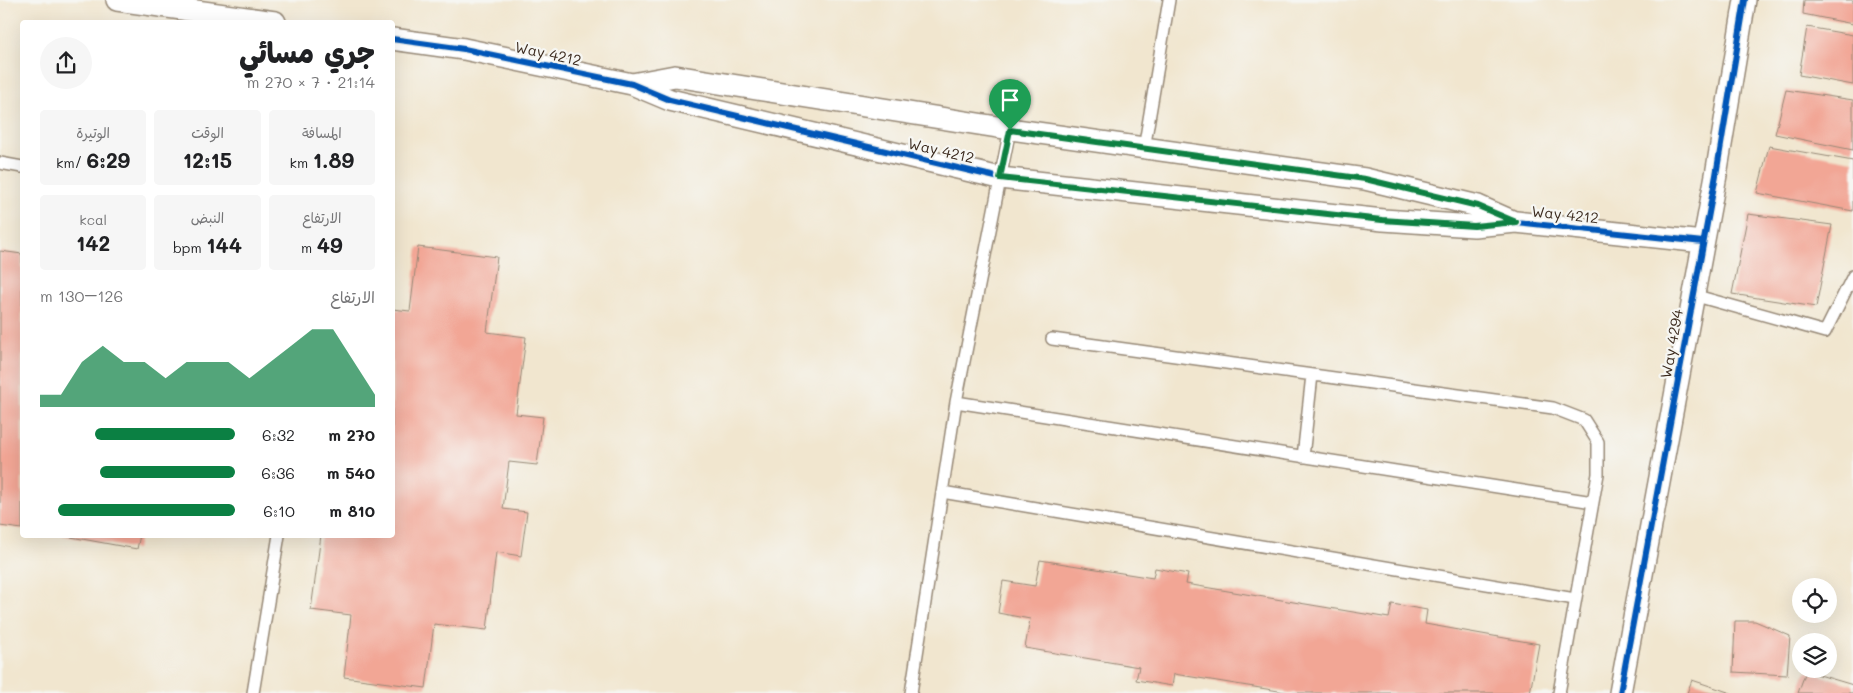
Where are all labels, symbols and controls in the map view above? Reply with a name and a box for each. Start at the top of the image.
text: جري مسائي [239,34,375,70]
street label: Way 4212 [513,36,583,70]
button: share [40,37,92,89]
text: 21:14 · 7 × 270 m [247,71,375,92]
pin [989,79,1031,130]
icon: arrive [996,86,1024,114]
text: الوتيرة [76,123,110,142]
text: الوقت [191,123,224,142]
text: المسافة [302,123,342,142]
street label: Way 4212 [906,133,976,167]
text: 6:29 [87,146,130,173]
text: 12:15 [183,146,232,173]
text: 1.89 [313,146,354,173]
text: /km [56,153,87,172]
text: km [290,153,313,172]
street label: Way 4212 [1531,201,1600,227]
text: النبض [191,208,224,227]
text: الارتفاع [302,208,341,227]
text: kcal [79,210,107,229]
text: 142 [76,229,110,256]
text: 144 [206,231,242,258]
text: 49 [317,231,343,258]
text: bpm [173,238,206,257]
text: m [301,238,317,257]
text: 126–130 m [40,285,123,306]
text: الارتفاع [330,286,375,307]
street label: Way 4294 [1655,307,1687,380]
text: 6:32 [262,424,295,445]
text: 270 m [328,424,375,445]
text: 6:36 [261,462,295,483]
text: 540 m [327,462,375,483]
text: 6:10 [263,500,295,521]
text: 810 m [329,500,375,521]
map controls [1792,578,1837,678]
button: locate [1792,578,1837,623]
button: layers [1792,633,1837,678]

